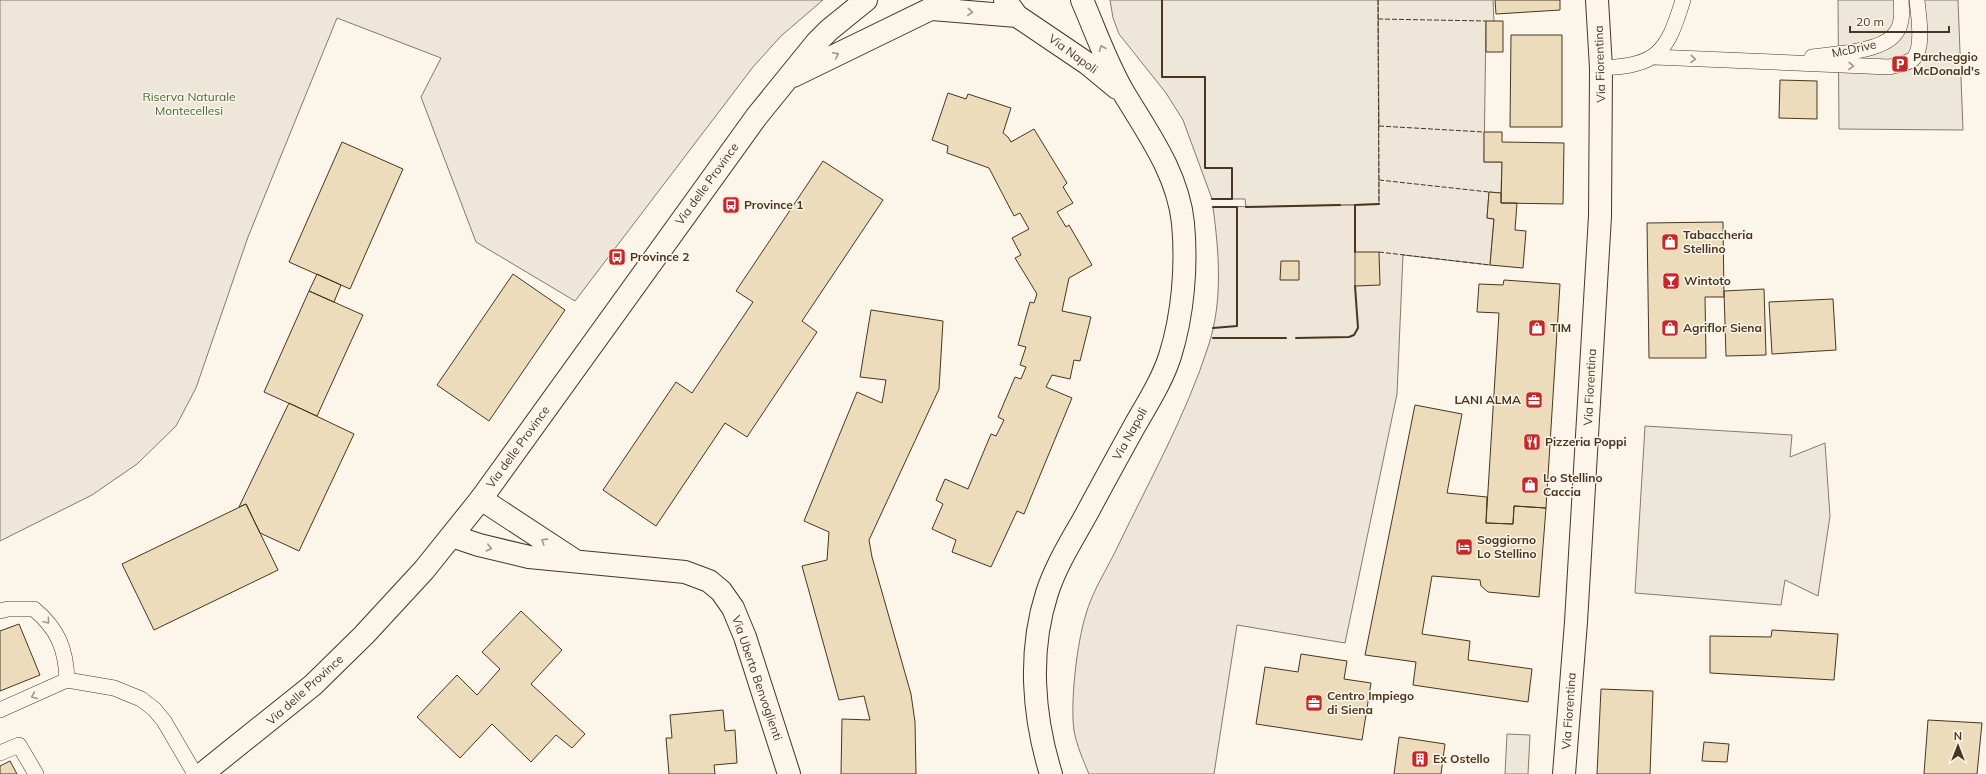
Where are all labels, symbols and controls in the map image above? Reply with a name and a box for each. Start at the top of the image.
one-way arrow [967,7,973,16]
scale bar [1850,8,1949,34]
text: 20 m [1856,14,1884,29]
street label: Via Fiorentina [1591,25,1608,103]
street label: Via Napoli [1046,31,1101,77]
street label: McDrive [1830,36,1878,61]
one-way arrow [1099,44,1107,52]
place label: Parcheggio McDonald's [1913,49,1980,78]
one-way arrow [831,52,839,60]
one-way arrow [1690,54,1696,63]
parking icon: Parcheggio McDonald's [1890,54,1910,74]
one-way arrow [1848,61,1854,70]
park label: Riserva Naturale Montecellesi [142,89,236,118]
street label: Via delle Province [672,140,741,228]
bus stop icon: Province 1 [721,195,741,215]
place label: Province 1 [744,197,803,212]
place label: Tabaccheria Stellino [1683,227,1753,256]
shop icon: Tabaccheria Stellino [1660,232,1680,252]
bus stop icon: Province 2 [607,247,627,267]
place label: Province 2 [630,249,689,264]
bar icon: Wintoto [1661,271,1681,291]
place label: Wintoto [1684,273,1731,288]
shop icon: TIM [1527,318,1547,338]
shop icon: Agriflor Siena [1660,318,1680,338]
place label: TIM [1550,320,1571,335]
place label: Agriflor Siena [1683,320,1762,335]
street label: Via Fiorentina [1580,348,1599,426]
office icon: LANI ALMA [1524,390,1544,410]
place label: LANI ALMA [1455,392,1521,407]
street label: Via delle Province [483,403,552,491]
street label: Via Napoli [1109,405,1150,463]
restaurant icon: Pizzeria Poppi [1522,432,1542,452]
place label: Pizzeria Poppi [1545,434,1627,449]
place label: Lo Stellino Caccia [1543,470,1603,499]
shop icon: Lo Stellino Caccia [1520,475,1540,495]
place label: Soggiorno Lo Stellino [1477,532,1537,561]
hotel icon: Soggiorno Lo Stellino [1454,537,1474,557]
one-way arrow [541,538,548,545]
one-way arrow [486,543,493,551]
street label: Via Uberto Benvoglienti [729,613,786,742]
one-way arrow [43,617,50,624]
street label: Via delle Province [263,651,346,728]
street label: Via Fiorentina [1558,672,1579,750]
place label: Centro Impiego di Siena [1327,688,1414,717]
one-way arrow [30,691,38,699]
office icon: Centro Impiego di Siena [1304,693,1324,713]
north arrow [1938,726,1978,766]
text: N [1954,729,1962,743]
building icon: Ex Ostello [1410,749,1430,769]
place label: Ex Ostello [1433,751,1490,766]

